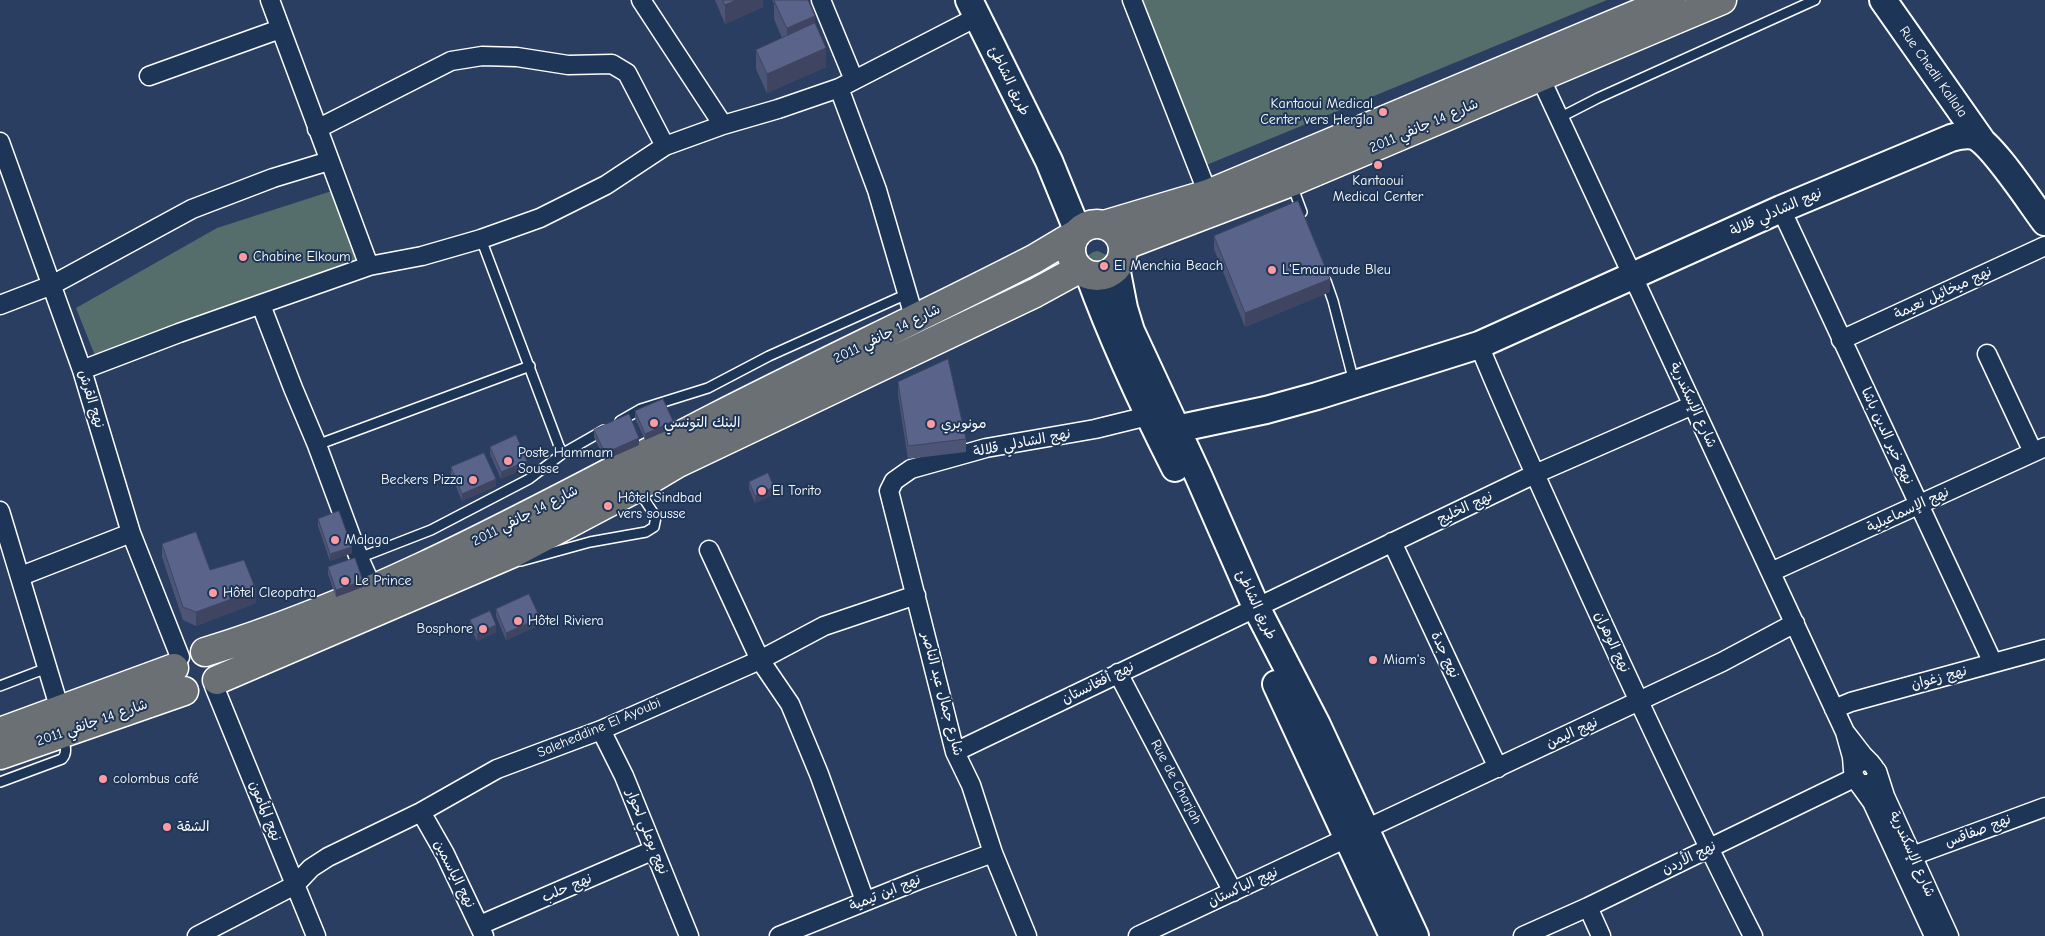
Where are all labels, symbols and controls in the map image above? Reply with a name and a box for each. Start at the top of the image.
street label: Rue Chedli Kallala [1895,23,1971,121]
street label: طريق الشاطئ [985,44,1033,118]
street label: شارع 14 جانفي 2011 [1367,95,1481,157]
place label: Kantaoui Medical Center vers Hergla [1260,96,1373,128]
marker: Kantaoui Medical Center vers Hergla [1377,106,1389,118]
marker: Kantaoui Medical Center [1372,159,1384,171]
place label: Kantaoui Medical Center [1333,173,1423,206]
street label: نهج الشادلي قلالة [1727,184,1825,240]
place label: Chabine Elkoum [253,249,351,265]
marker: Chabine Elkoum [237,251,249,263]
place label: El Menchia Beach [1114,258,1223,274]
marker: El Menchia Beach [1098,260,1110,272]
place label: L'Emauraude Bleu [1282,262,1391,278]
street label: نهج ميخائيل نعيمة [1891,263,1995,323]
marker: L'Emauraude Bleu [1266,264,1278,276]
street label: شارع 14 جانفي 2011 [831,301,943,367]
street label: شارع الإسكندرية [1666,360,1720,450]
street label: نهج القرش [74,368,108,430]
street label: نهج خير الدين باشا [1857,385,1917,487]
place label: البنك التونسي [664,415,740,431]
place label: مونوبري [941,416,986,432]
marker: البنك التونسي [648,417,660,429]
marker: مونوبري [925,418,937,430]
street label: نهج الشادلي قلالة [972,425,1072,461]
place label: Poste Hammam Sousse [518,445,613,478]
marker: Poste Hammam Sousse [502,455,514,467]
place label: Beckers Pizza [381,472,463,488]
marker: Beckers Pizza [467,474,479,486]
street label: شارع 14 جانفي 2011 [469,482,581,550]
place label: El Torito [772,483,821,499]
street label: نهج الإسماعيلية [1864,484,1952,536]
marker: El Torito [756,485,768,497]
street label: نهج الخليج [1435,488,1495,528]
place label: Hôtel Sindbad vers sousse [618,490,702,522]
marker: Hôtel Sindbad vers sousse [602,500,614,512]
place label: Malaga [345,532,389,548]
marker: Malaga [329,534,341,546]
street label: طريق الشاطئ [1233,567,1279,643]
place label: Le Prince [355,573,412,589]
marker: Le Prince [339,575,351,587]
place label: Hôtel Cleopatra [223,585,316,601]
marker: Hôtel Cleopatra [207,587,219,599]
street label: نهج الوهران [1591,609,1633,675]
place label: Hôtel Riviera [528,613,604,629]
marker: Hôtel Riviera [512,615,524,627]
place label: Bosphore [417,621,473,637]
marker: Bosphore [477,623,489,635]
street label: نهج جدة [1427,629,1463,681]
street label: شارع جمال عبد الناصر [917,630,967,758]
place label: Miam's [1383,652,1425,668]
marker: Miam's [1367,654,1379,666]
street label: نهج أفغانستان [1059,658,1137,708]
street label: نهج زغوان [1909,662,1969,694]
street label: Saleheddine El Ayoubi [535,694,663,762]
street label: شارع 14 جانفي 2011 [34,696,150,750]
street label: نهج اليمن [1544,714,1600,752]
street label: Rue de Charjah [1147,737,1205,827]
place label: colombus café [113,771,199,787]
marker: colombus café [97,773,109,785]
street label: نهج المأمون [245,778,285,844]
street label: نهج بوعلي لحوار [622,787,672,877]
street label: شارع الإسكندرية [1886,808,1938,900]
street label: نهج صفاقس [1943,811,2013,851]
place label: الشقة [177,819,209,835]
marker: الشقة [161,821,173,833]
street label: نهج الياسمين [430,837,478,911]
street label: نهج الأردن [1659,838,1719,878]
street label: نهج الباكستان [1205,863,1281,911]
street label: نهج حلب [539,870,595,906]
street label: نهج ابن تيمية [847,871,923,915]

